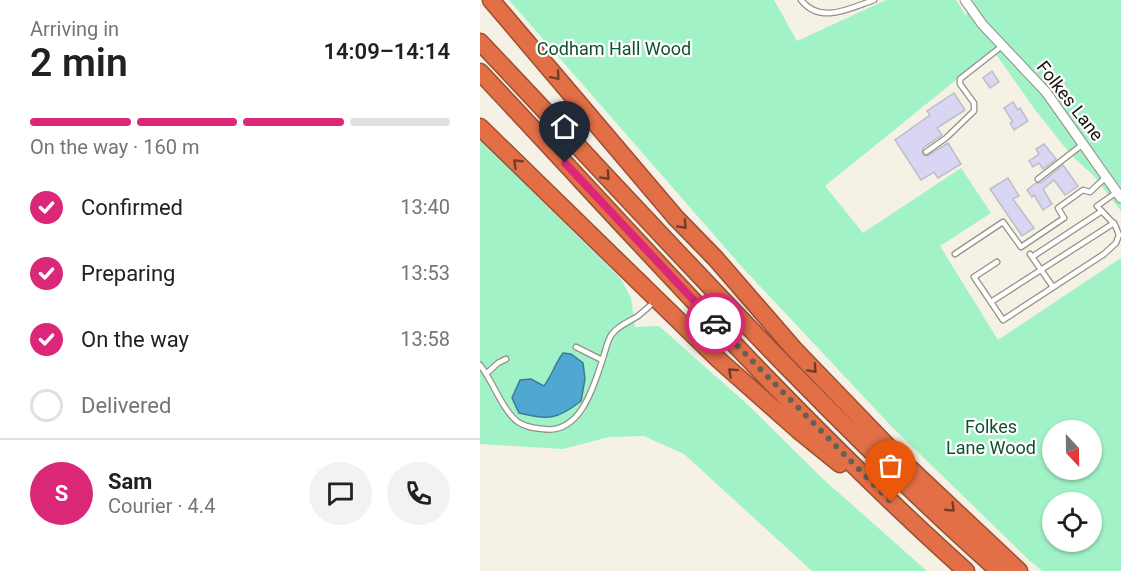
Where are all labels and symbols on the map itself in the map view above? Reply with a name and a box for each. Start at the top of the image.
park label: Codham Hall Wood [537,38,691,59]
street label: Folkes Lane [1033,57,1108,145]
one-way arrow [549,69,560,80]
pin [539,101,590,163]
one-way arrow [514,160,525,171]
one-way arrow [599,170,610,180]
one-way arrow [676,218,687,228]
courier [685,293,745,353]
one-way arrow [806,362,817,373]
one-way arrow [729,368,739,379]
park label: Folkes Lane Wood [946,416,1036,458]
north arrow [1042,420,1102,480]
pin [865,440,916,502]
one-way arrow [944,501,954,512]

